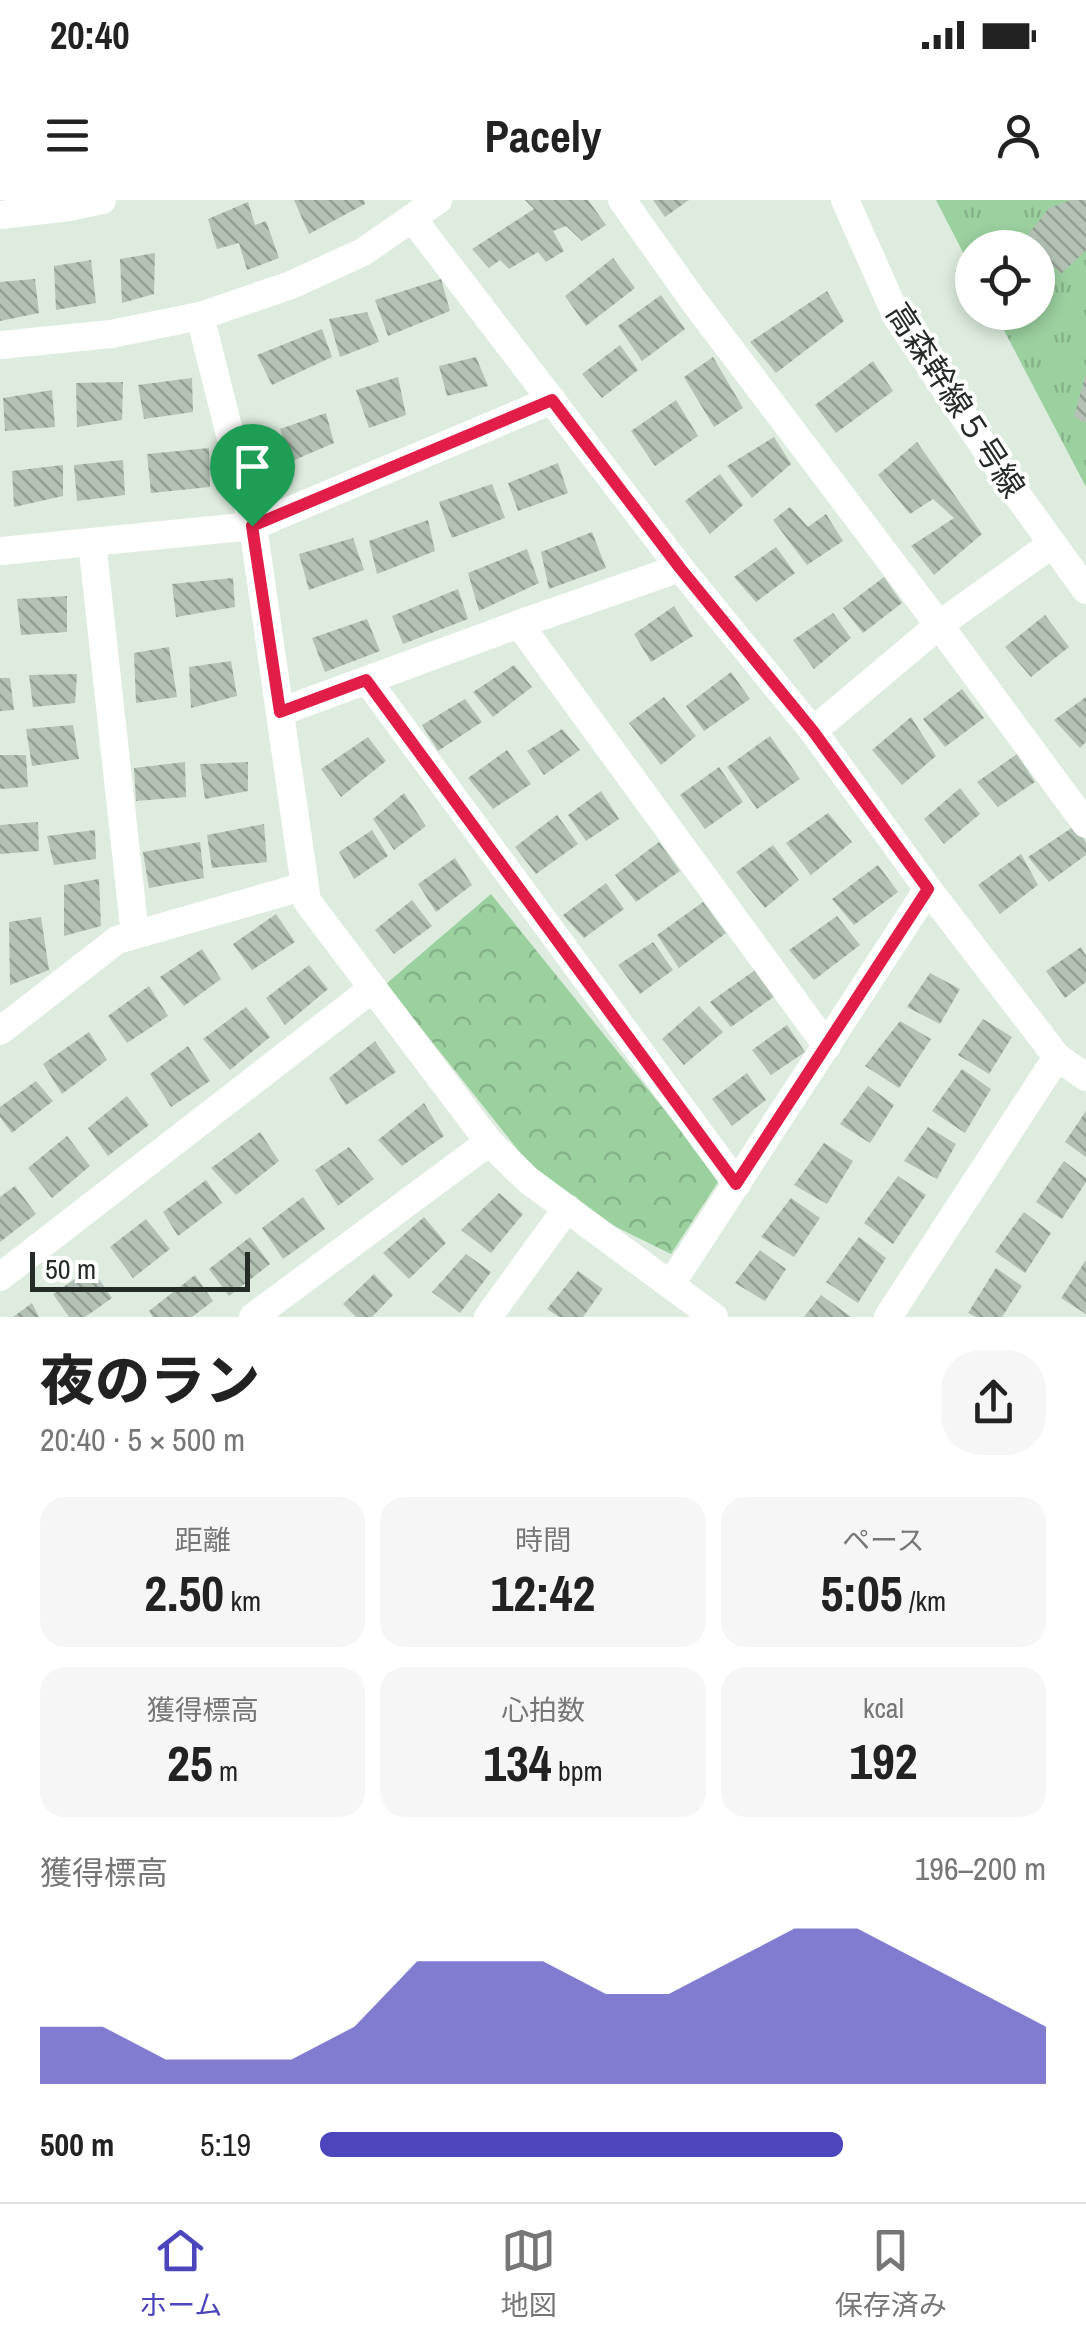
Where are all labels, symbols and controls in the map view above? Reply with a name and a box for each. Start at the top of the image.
text: 20:40 [50,10,130,61]
text: Pacely [485,105,601,166]
icon: menu [40,108,95,163]
icon: person [991,108,1046,163]
map controls [955,230,1055,330]
button: locate [955,230,1055,330]
street label: 高森幹線５号線 [877,294,1035,506]
pin [210,424,295,527]
icon: arrive [225,439,280,494]
scale bar [30,1247,250,1292]
text: 50 m [45,1250,96,1288]
text: 夜のラン [40,1343,260,1417]
button: share [941,1350,1046,1455]
text: 20:40 · 5 × 500 m [40,1418,245,1461]
text: 距離 [175,1521,231,1559]
text: 時間 [515,1521,571,1559]
text: ペース [842,1521,925,1559]
text: 2.50 [144,1559,224,1627]
text: 12:42 [491,1559,595,1627]
text: 5:05 [821,1559,903,1627]
text: km [224,1582,261,1620]
text: /km [903,1582,946,1620]
text: kcal [863,1689,904,1727]
text: 獲得標高 [147,1691,259,1729]
text: 心拍数 [501,1691,585,1729]
text: 192 [849,1727,918,1795]
text: 25 [167,1729,213,1797]
text: 134 [483,1729,552,1797]
text: m [213,1752,238,1790]
text: bpm [552,1752,603,1790]
text: 196–200 m [915,1847,1046,1890]
text: 獲得標高 [40,1851,168,1894]
text: 500 m [40,2123,114,2166]
text: 5:19 [200,2123,251,2166]
tab: ホーム [139,2223,222,2324]
tab: 地図 [501,2223,557,2324]
tab: 保存済み [835,2223,947,2324]

